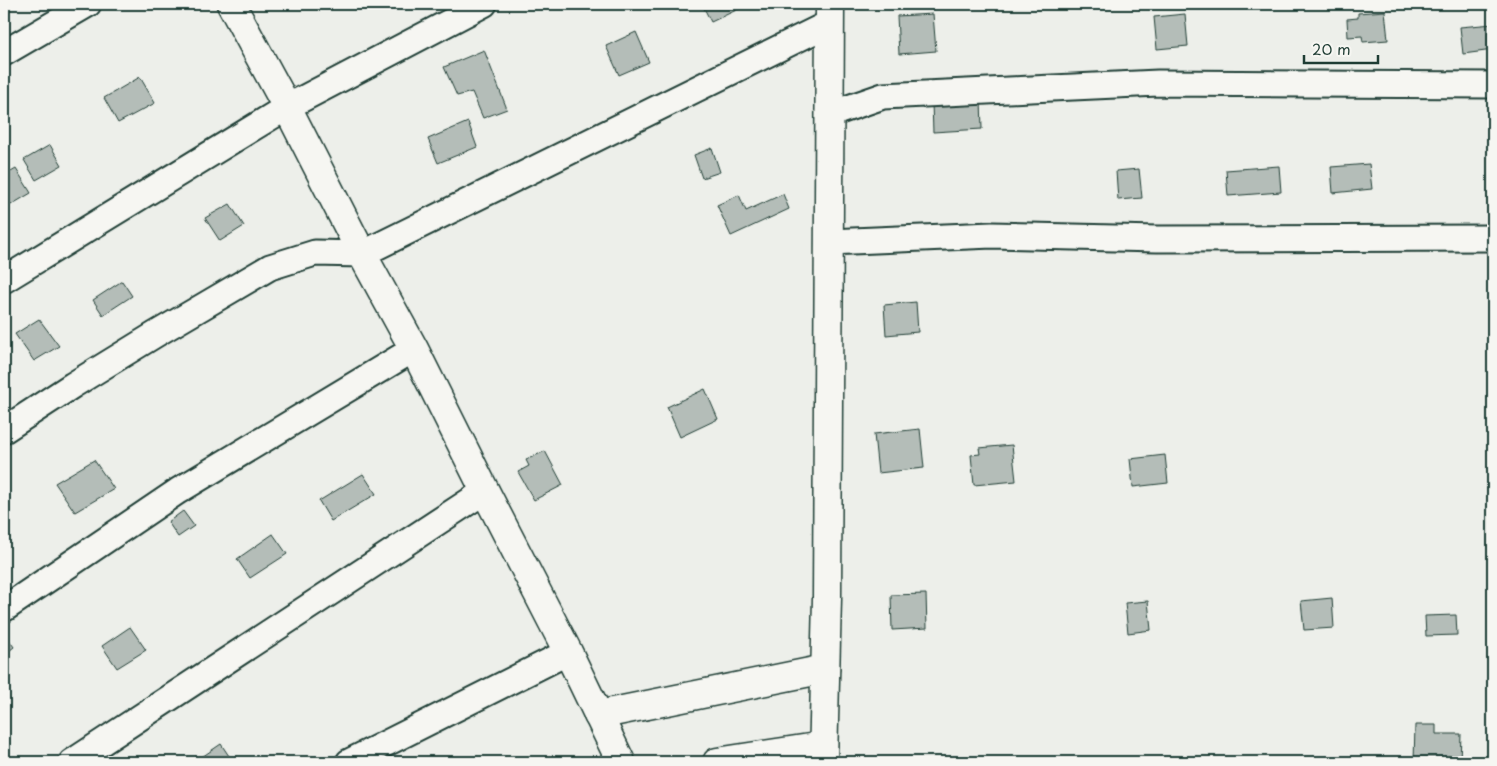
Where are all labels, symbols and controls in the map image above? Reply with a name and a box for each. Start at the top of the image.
scale bar [1304,32,1378,64]
text: 20 m [1312,37,1351,60]

